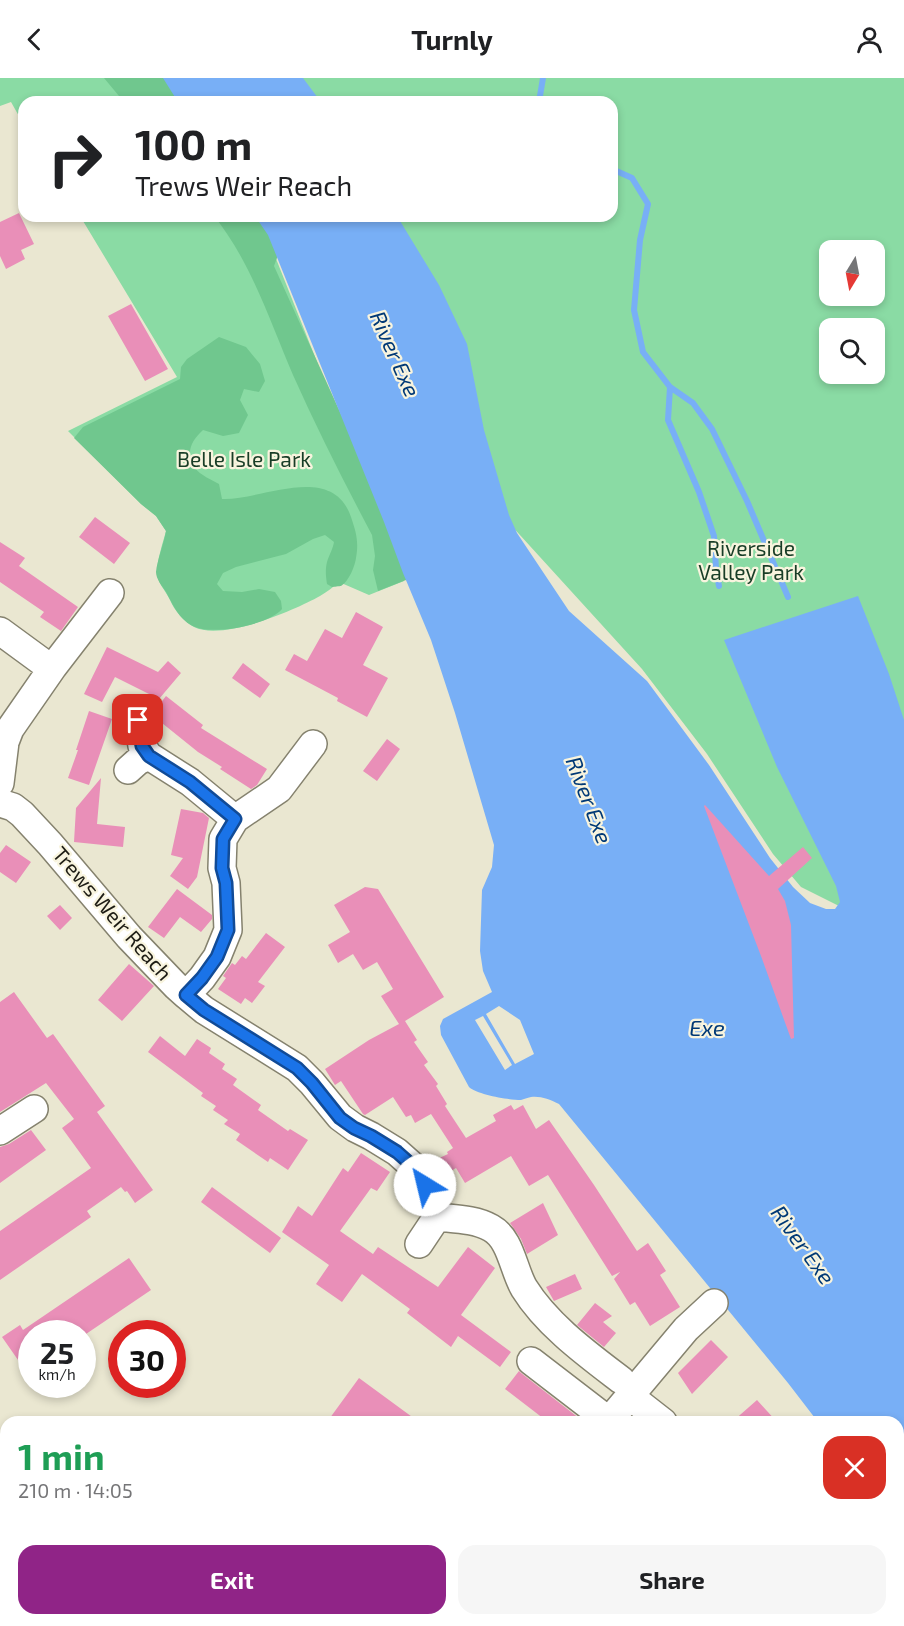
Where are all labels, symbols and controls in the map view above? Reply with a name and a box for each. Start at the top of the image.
icon: back [18,23,51,56]
text: Turnly [411,23,493,55]
icon: person [853,23,886,56]
text: 100 m [135,118,252,168]
icon: right [36,120,114,198]
text: Trews Weir Reach [135,169,352,201]
north arrow [819,240,885,306]
map controls [819,240,885,384]
water label: River Exe [365,307,426,401]
button: search [819,318,885,384]
park label: Belle Isle Park [177,446,311,471]
park label: Riverside Valley Park [698,535,804,584]
pin [112,694,163,745]
icon: arrive [121,703,154,736]
water label: River Exe [561,752,618,847]
street label: Trews Weir Reach [48,841,178,985]
water label: Exe [689,1014,725,1040]
position arrow [393,1153,457,1217]
water label: River Exe [767,1200,841,1289]
speed limit sign: 30 [108,1320,186,1398]
text: 25 [40,1334,74,1370]
text: km/h [38,1365,76,1383]
text: 1 min [18,1434,105,1477]
button: close [823,1436,886,1499]
text: 210 m · 14:05 [18,1478,133,1502]
button: Exit [18,1545,446,1614]
button: Share [458,1545,886,1614]

